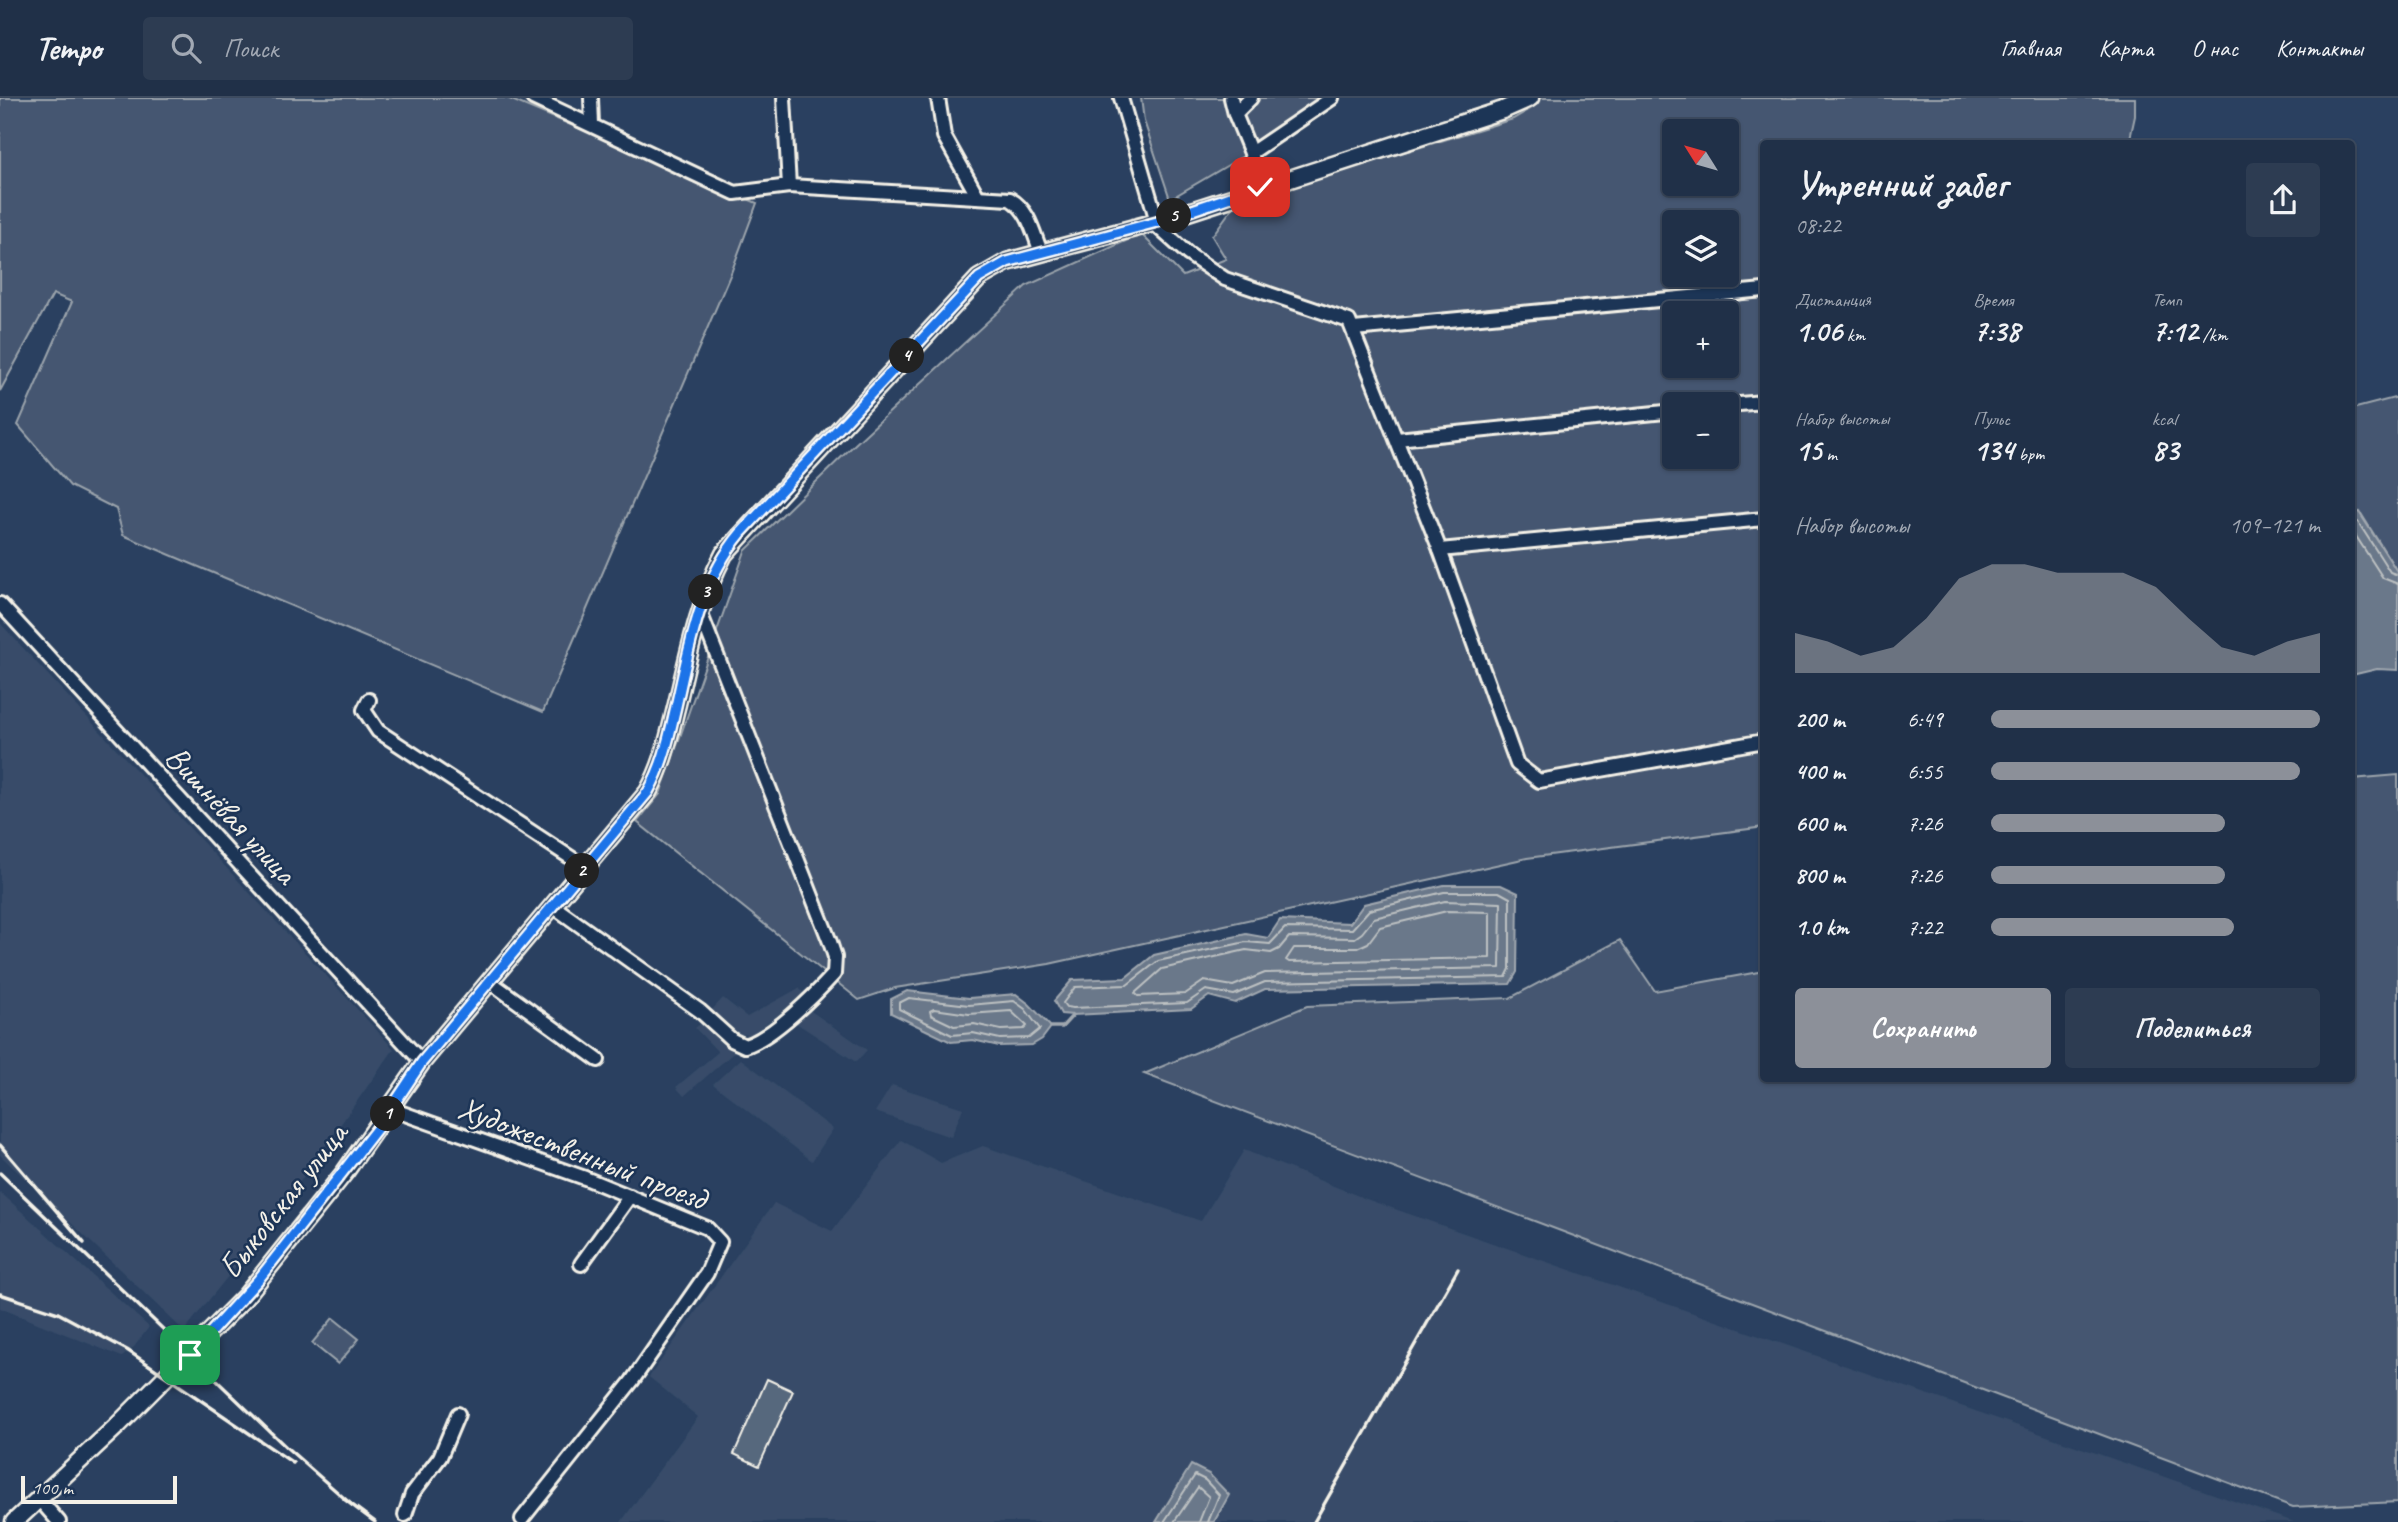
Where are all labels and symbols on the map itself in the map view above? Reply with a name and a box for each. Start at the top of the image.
north arrow [1662,119,1740,196]
pin [1230,157,1290,217]
pin: 5 [1156,198,1192,234]
pin: 4 [890,338,925,374]
pin: 3 [688,574,724,610]
street label: Вишнёвая улица [156,736,307,894]
pin: 2 [564,854,600,888]
street label: Художественный проезд [453,1086,716,1221]
pin: 1 [370,1096,406,1132]
street label: Быковская улица [209,1112,358,1287]
pin [160,1325,220,1385]
scale bar [21,1473,177,1505]

